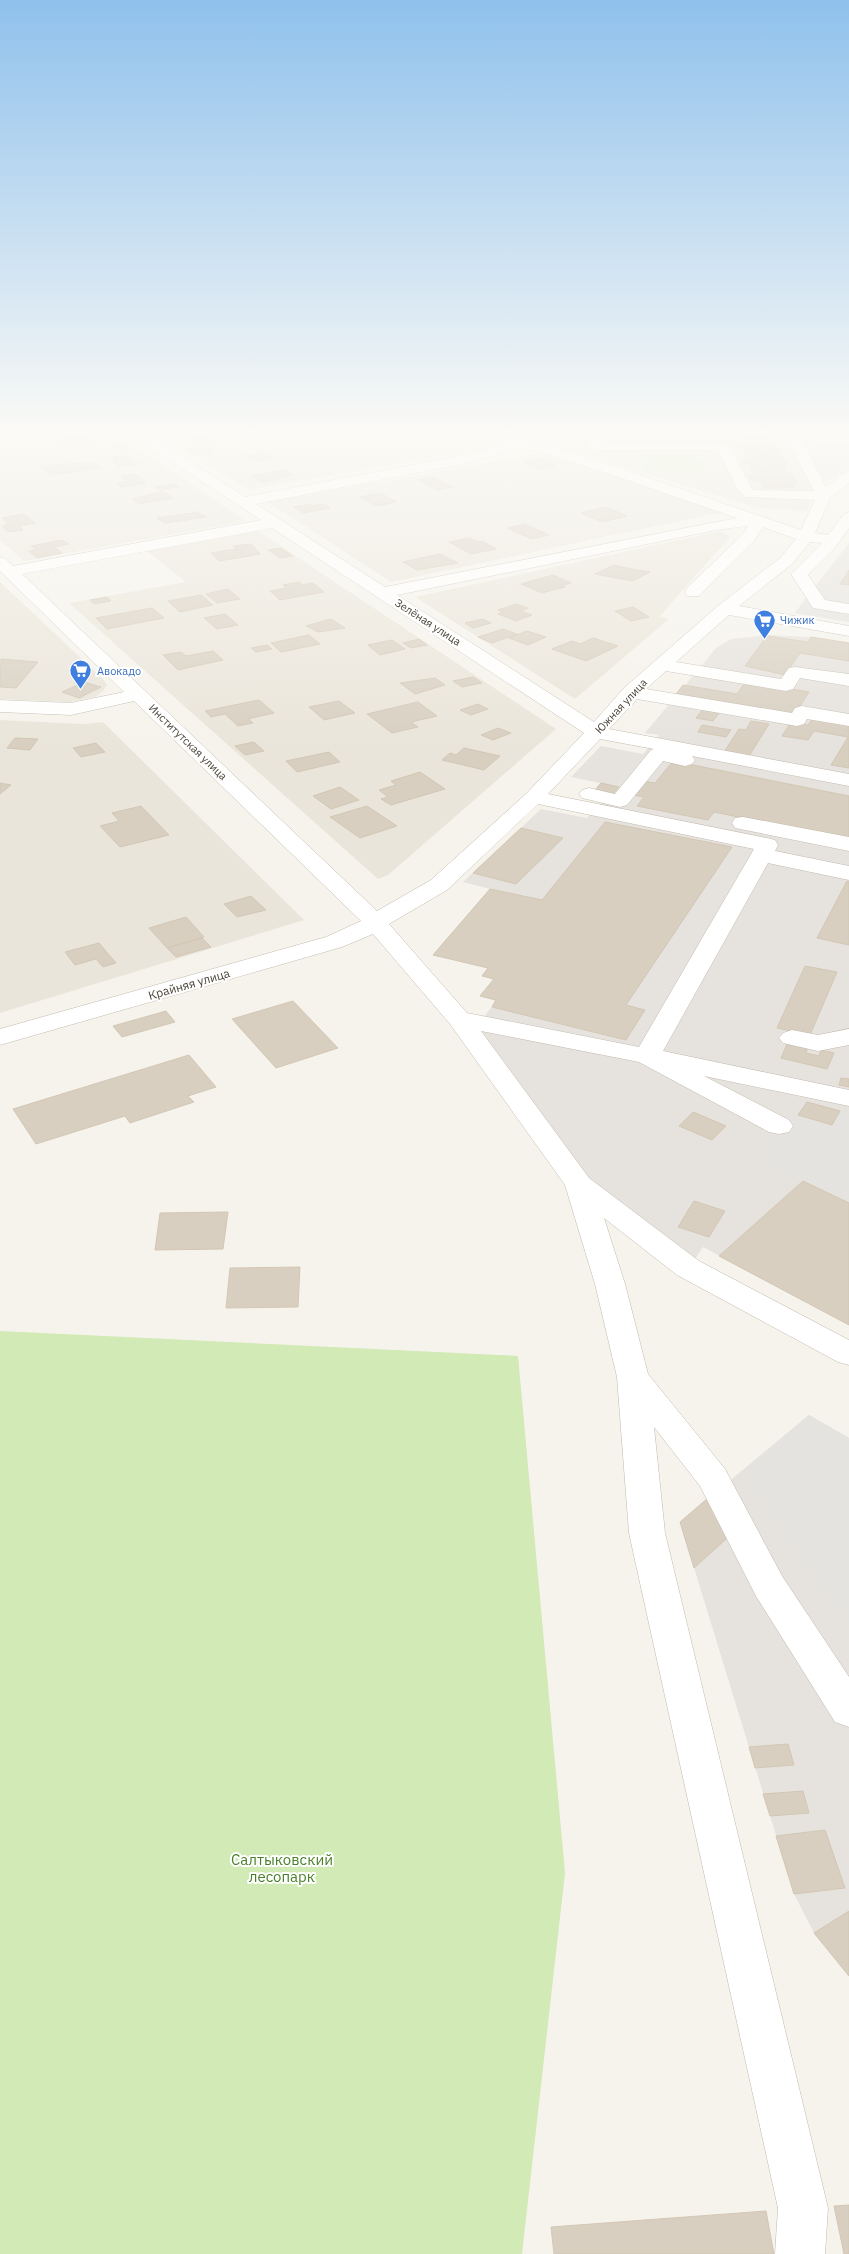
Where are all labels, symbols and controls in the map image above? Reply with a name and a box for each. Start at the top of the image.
street label: Зелёная улица [392,595,464,649]
supermarket icon: Чижик [752,608,776,639]
place label: Чижик [780,613,815,627]
supermarket icon: Авокадо [69,659,93,690]
place label: Авокадо [97,664,141,678]
street label: Южная улица [592,675,650,736]
street label: Институтская улица [146,701,230,783]
street label: Крайняя улица [146,965,232,1003]
park label: Салтыковский лесопарк [231,1850,333,1886]

